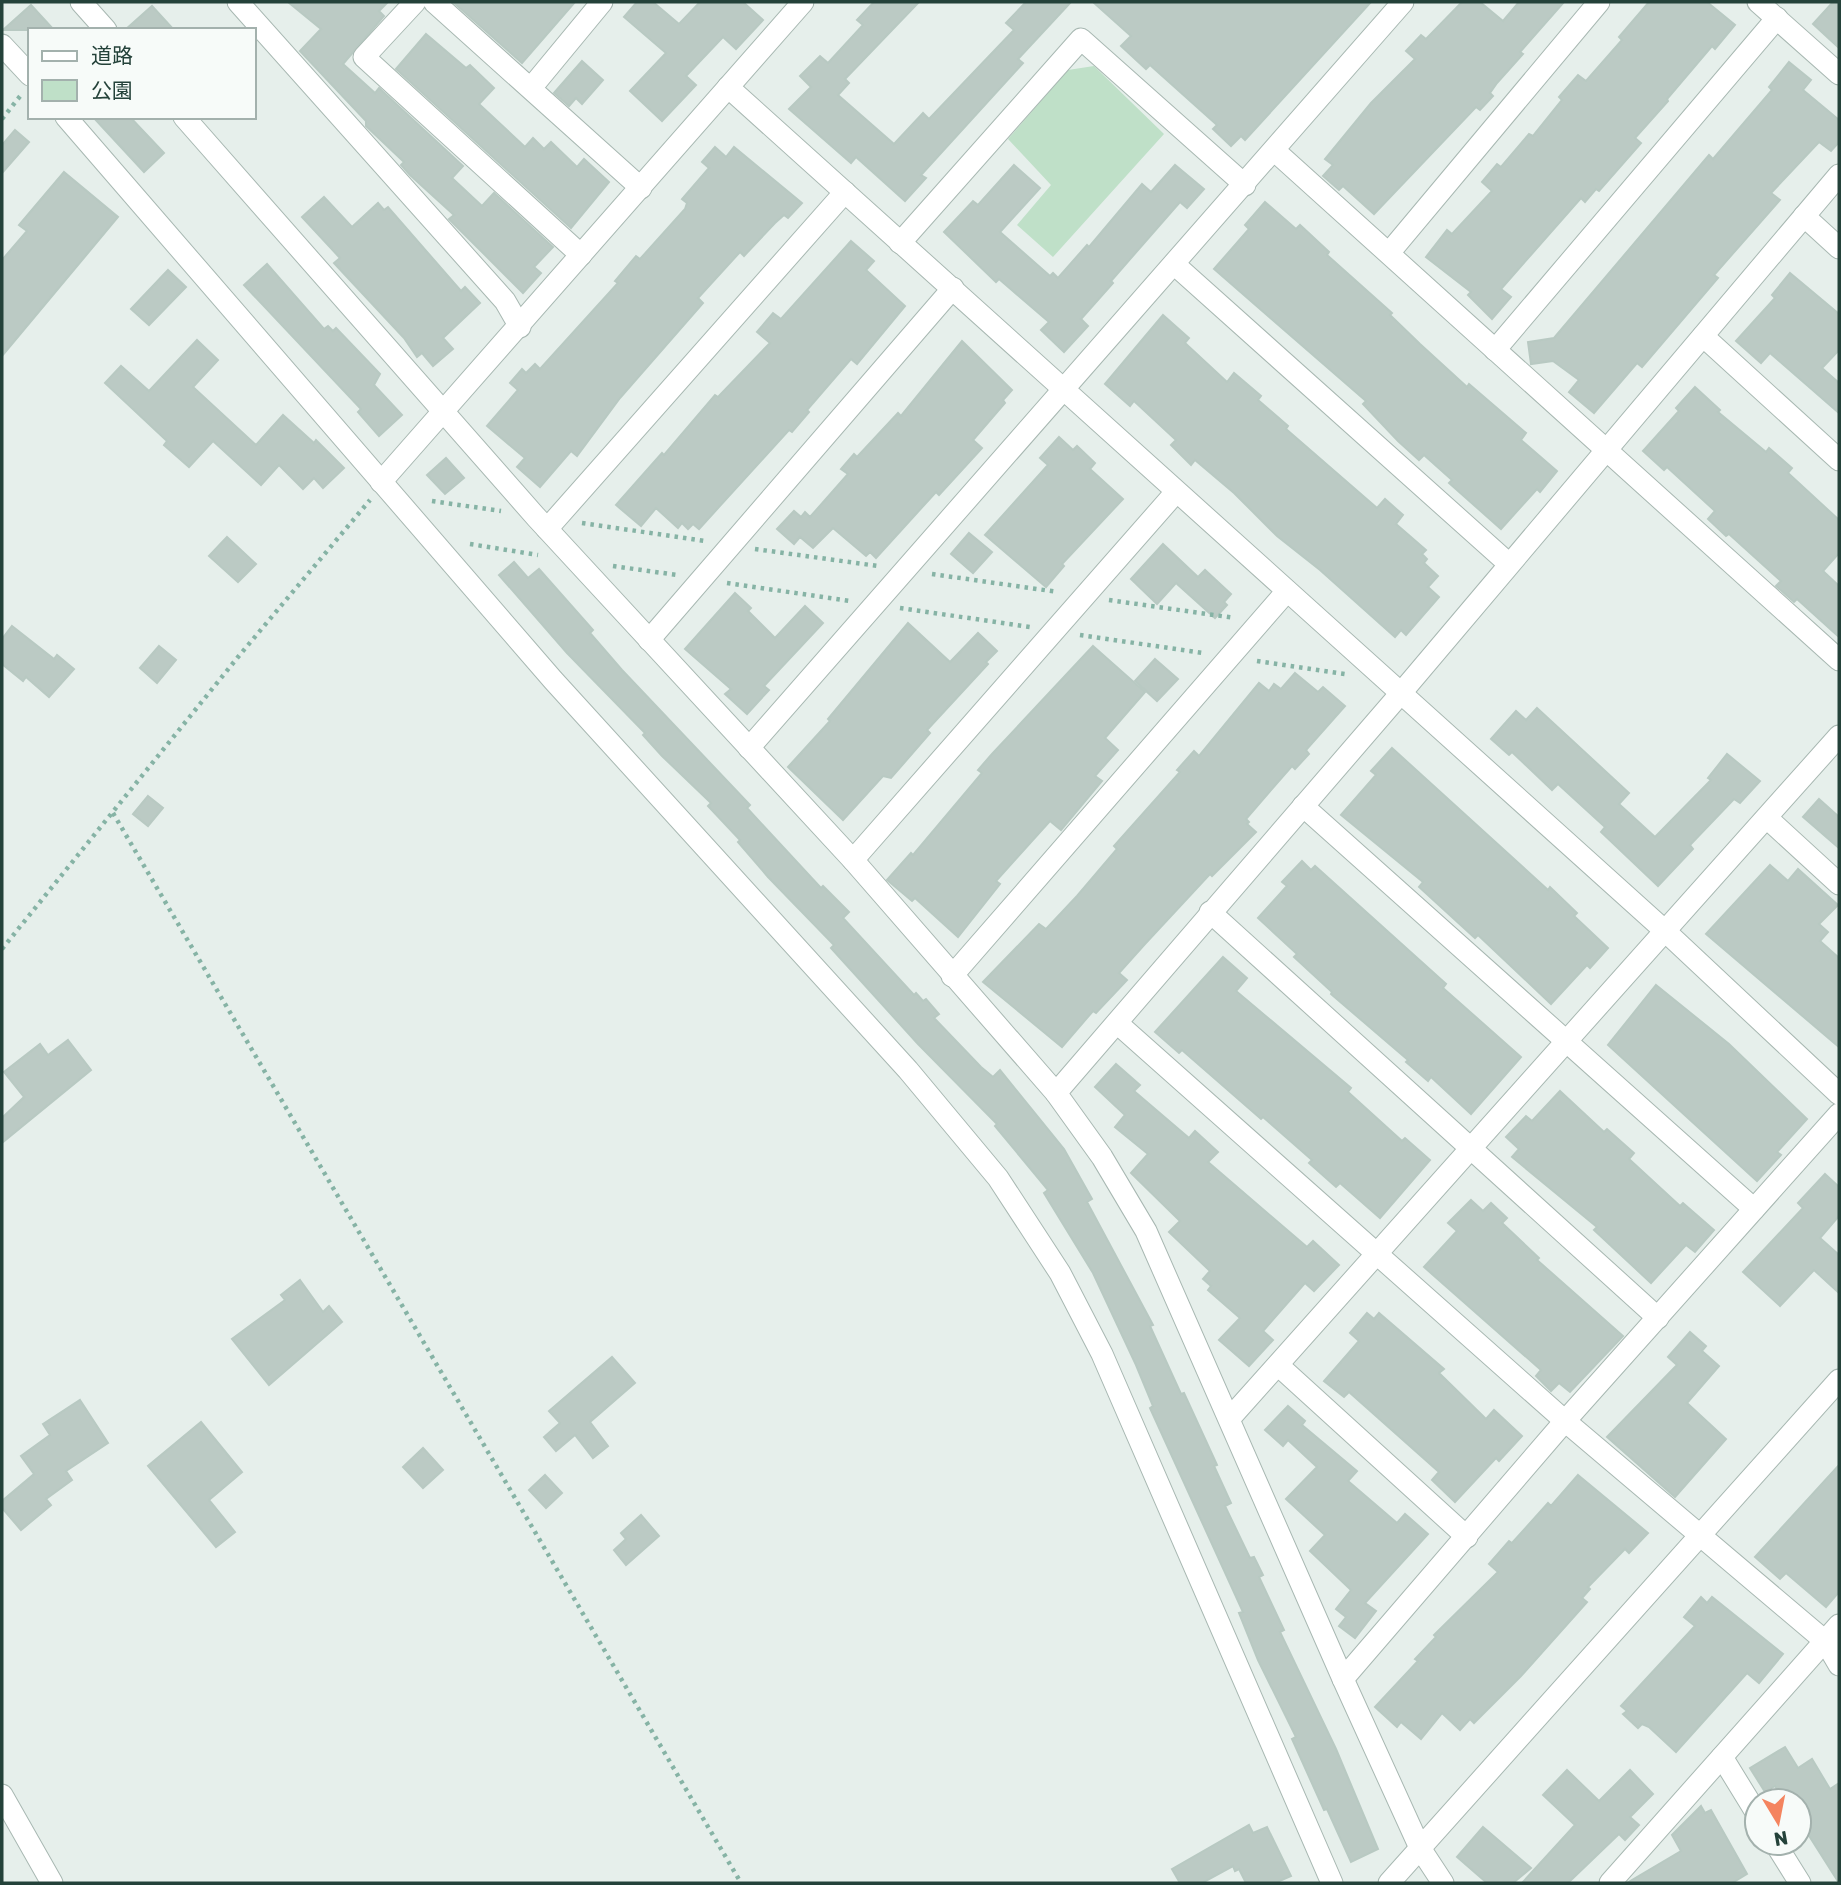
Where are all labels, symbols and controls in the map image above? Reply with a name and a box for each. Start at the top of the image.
legend [28,28,256,119]
text: 道路 [91,43,133,68]
text: 公園 [91,78,133,103]
north arrow [1743,1787,1813,1857]
text: N [1772,1826,1790,1851]

